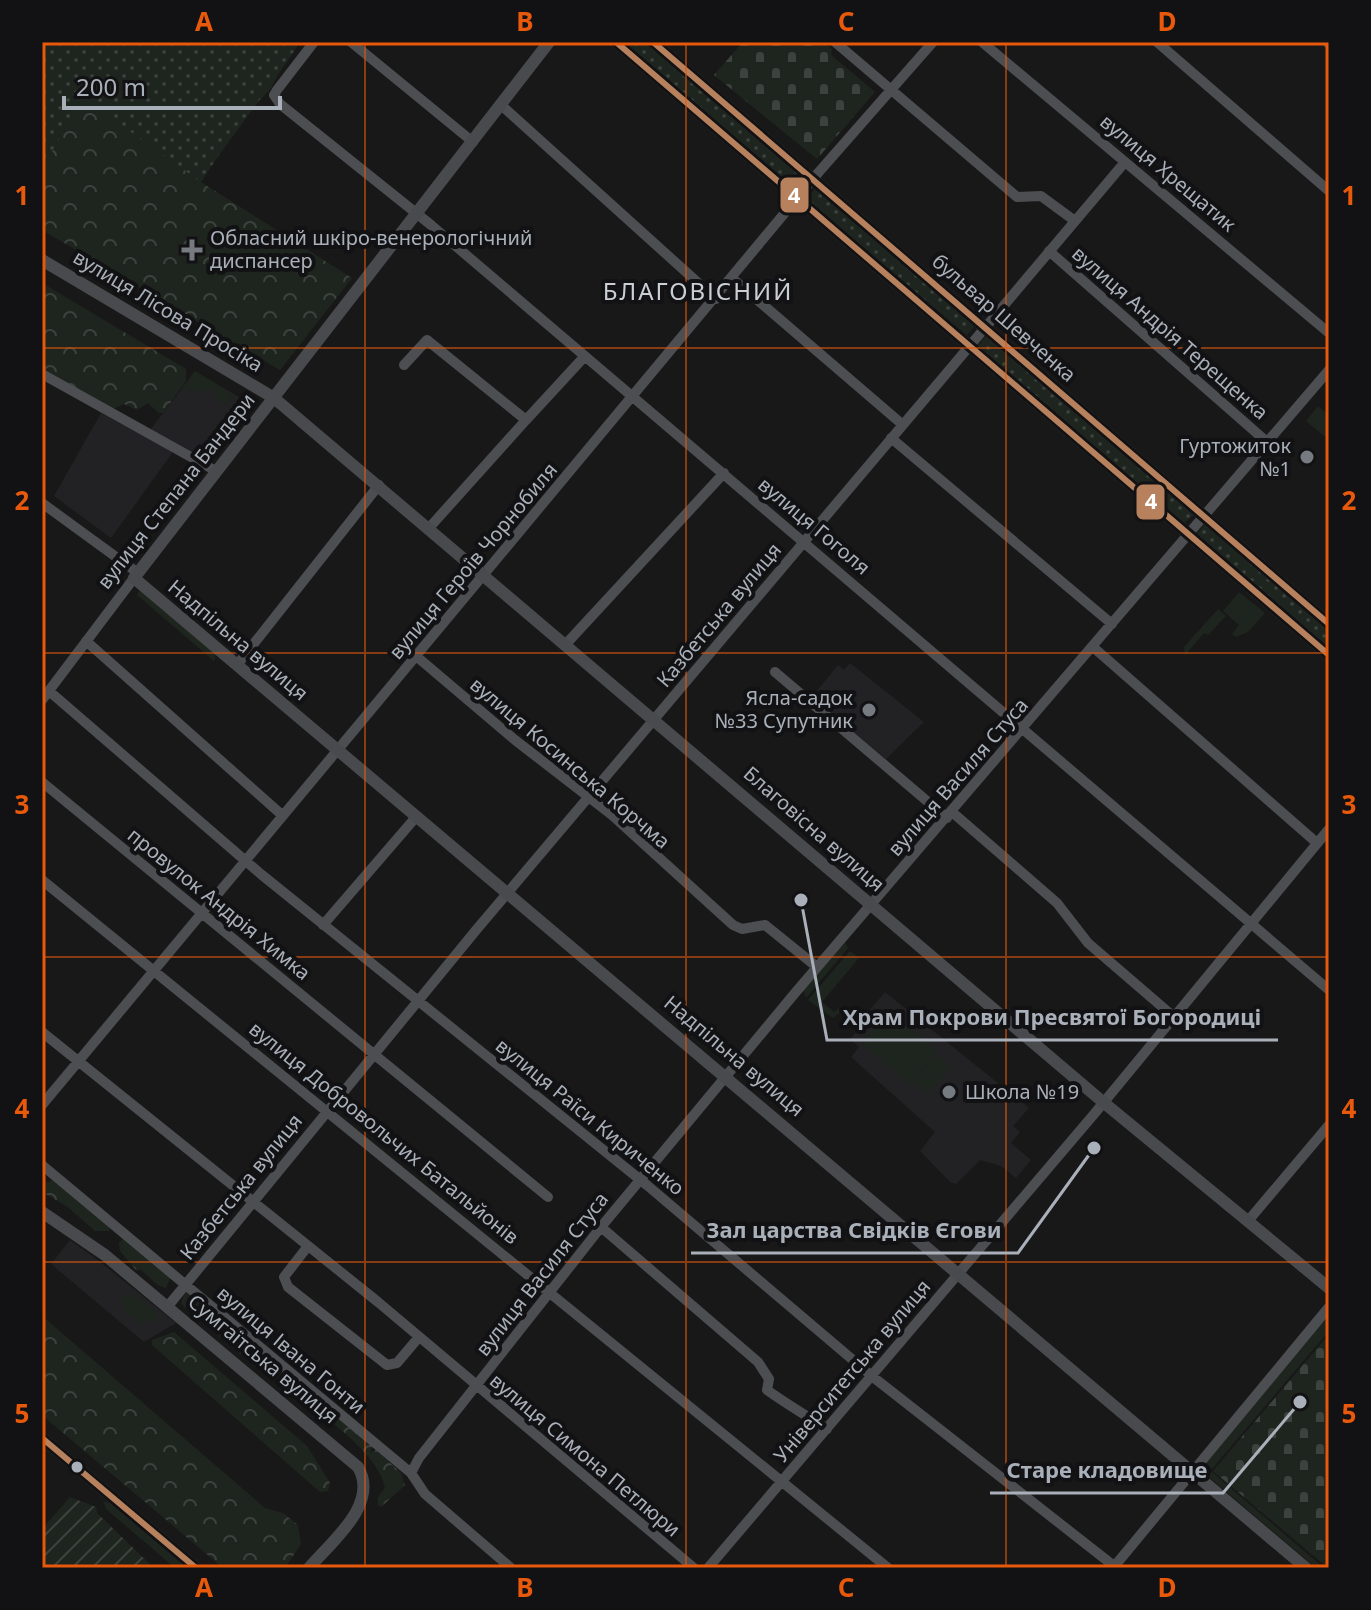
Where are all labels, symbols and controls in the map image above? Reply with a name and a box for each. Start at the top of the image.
text: A [195,3,213,39]
text: B [516,3,534,39]
text: C [838,3,854,39]
text: D [1157,3,1177,39]
scale bar [64,60,280,110]
text: 200 m [76,70,146,103]
street label: вулиця Хрещатик [1095,108,1242,238]
line badge: 4 [779,176,810,214]
text: 1 [15,177,29,213]
text: 1 [1342,177,1356,213]
text: 4 [788,179,801,209]
place label: Обласний шкіро-венерологічний диспансер [210,224,532,274]
marker: Обласний шкіро-венерологічний диспансер [181,239,203,261]
street label: вулиця Андрія Терещенка [1066,240,1274,425]
street label: вулиця Лісова Просіка [68,243,268,378]
street label: бульвар Шевченка [927,248,1082,388]
district label: БЛАГОВІСНИЙ [603,274,793,307]
street label: вулиця Степана Бандери [91,387,261,594]
place label: Гуртожиток №1 [1179,432,1291,482]
marker: Гуртожиток №1 [1298,448,1316,466]
street label: вулиця Героїв Чорнобиля [382,457,563,665]
street label: вулиця Гоголя [753,471,876,580]
text: 2 [15,482,30,518]
text: 2 [1342,482,1357,518]
line badge: 4 [1135,483,1166,521]
text: 4 [1145,485,1158,515]
street label: Казбетська вулиця [650,537,787,693]
street label: Надпільна вулиця [163,573,314,706]
street label: вулиця Косинська Корчма [465,671,676,854]
place label: Ясла-садок №33 Супутник [715,684,853,734]
street label: вулиця Василя Стуса [882,692,1034,861]
marker: Ясла-садок №33 Супутник [860,701,878,719]
street label: Благовісна вулиця [738,760,891,897]
text: 3 [15,786,29,822]
text: 3 [1342,786,1356,822]
street label: провулок Андрія Химка [122,821,316,986]
street label: Надпільна вулиця [659,989,810,1122]
callout: Храм Покрови Пресвятої Богородиці [827,994,1278,1040]
text: Храм Покрови Пресвятої Богородиці [843,1001,1261,1031]
street label: вулиця Добровольчих Батальйонів [244,1015,525,1250]
street label: вулиця Раїси Кириченко [490,1032,690,1201]
place label: Школа №19 [965,1078,1079,1105]
marker: Школа №19 [940,1083,958,1101]
text: 4 [15,1090,30,1126]
text: 4 [1342,1090,1357,1126]
street label: Казбетська вулиця [173,1108,308,1265]
street label: вулиця Василя Стуса [469,1186,614,1361]
callout: Зал царства Свідків Єгови [691,1207,1018,1253]
text: Зал царства Свідків Єгови [707,1214,1001,1244]
street label: Університетська вулиця [767,1274,936,1468]
street label: вулиця Івана Гонти [212,1280,371,1420]
street label: Сумгаїтська вулиця [183,1288,344,1429]
street label: вулиця Симона Петлюри [484,1367,686,1542]
text: 5 [15,1395,29,1431]
text: 5 [1342,1395,1356,1431]
callout: Старе кладовище [990,1447,1223,1493]
text: Старе кладовище [1007,1454,1208,1484]
unlabelled marker [69,1459,85,1475]
text: A [195,1569,213,1605]
text: B [516,1569,534,1605]
text: C [838,1569,854,1605]
text: D [1157,1569,1177,1605]

